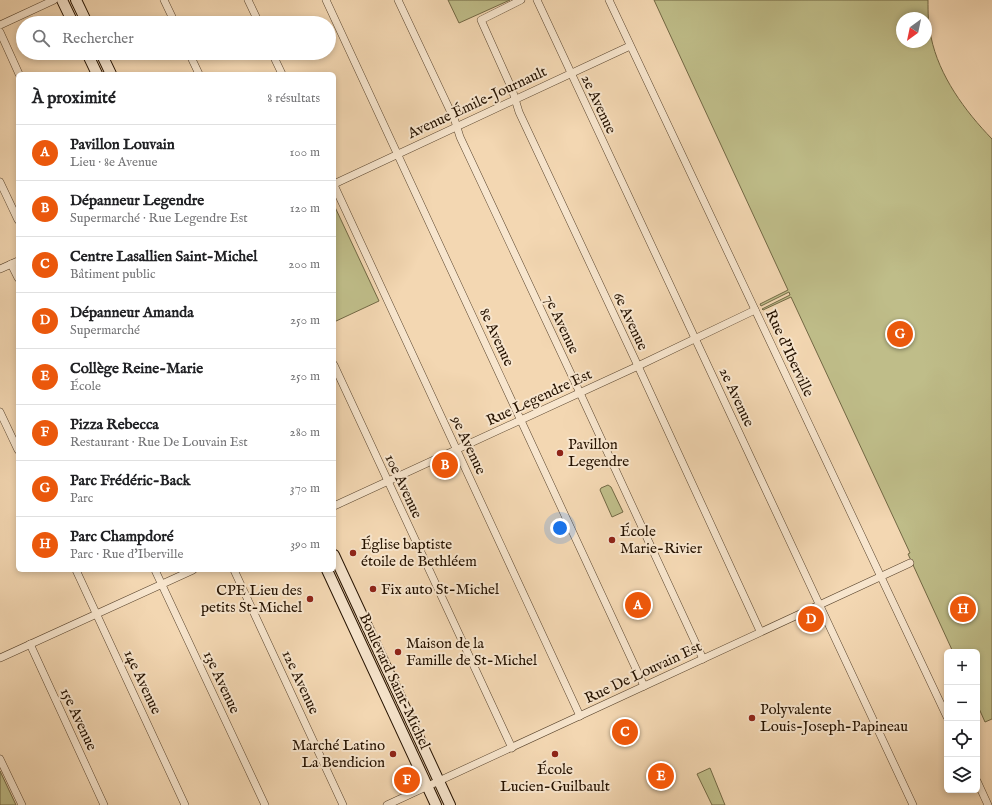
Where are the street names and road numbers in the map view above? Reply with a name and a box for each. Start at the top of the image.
street label: Avenue Émile-Journault [404,62,550,144]
street label: 2e Avenue [577,72,621,137]
street label: 6e Avenue [609,289,652,354]
street label: 7e Avenue [540,292,584,357]
street label: 8e Avenue [475,305,518,369]
street label: Rue d'Iberville [761,307,818,400]
street label: Rue Legendre Est [483,365,595,430]
street label: 2e Avenue [715,365,759,430]
street label: 9e Avenue [446,412,490,478]
street label: 10e Avenue [380,451,427,522]
street label: Boulevard Saint-Michel [355,610,435,753]
street label: Rue De Louvain Est [582,637,705,708]
street label: 14e Avenue [119,647,166,718]
street label: 12e Avenue [277,647,324,717]
street label: 13e Avenue [199,648,244,717]
street label: 15e Avenue [56,685,101,754]

